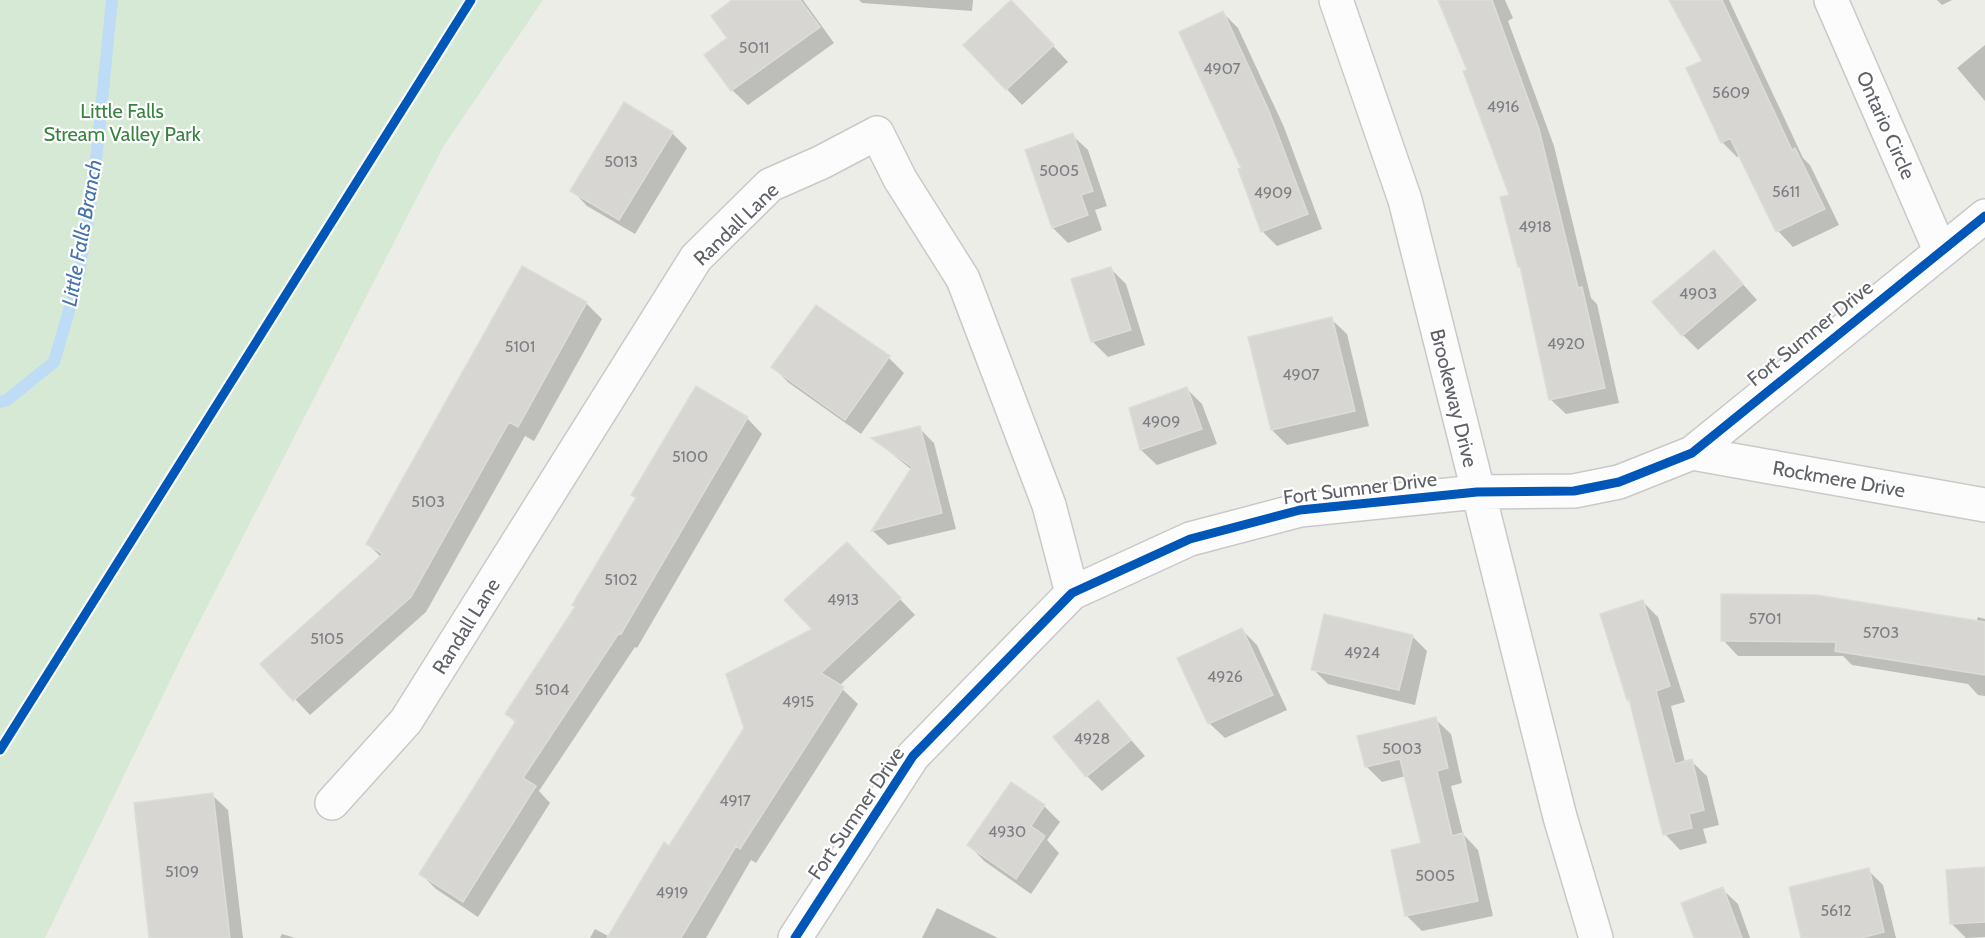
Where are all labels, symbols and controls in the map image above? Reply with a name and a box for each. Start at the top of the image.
house number: 5011 [739,38,769,57]
house number: 4907 [1203,59,1241,78]
street label: Ontario Circle [1851,67,1921,183]
house number: 5609 [1712,83,1750,102]
house number: 4916 [1487,97,1519,116]
park label: Little Falls Stream Valley Park [43,99,201,146]
house number: 5013 [604,152,638,171]
water label: Little Falls Branch [56,158,107,308]
house number: 5005 [1039,161,1079,180]
street label: Randall Lane [689,178,783,270]
house number: 5611 [1772,182,1800,201]
house number: 4909 [1254,183,1292,202]
house number: 4918 [1518,217,1552,236]
street label: Fort Sumner Drive [1742,275,1878,391]
house number: 4903 [1679,284,1717,303]
street label: Brookeway Drive [1425,326,1483,470]
house number: 4920 [1547,334,1585,353]
house number: 5101 [505,337,535,356]
house number: 4907 [1282,365,1320,384]
house number: 4909 [1142,412,1180,431]
house number: 5100 [672,447,708,466]
street label: Rockmere Drive [1771,456,1907,502]
street label: Fort Sumner Drive [1282,467,1438,509]
house number: 5103 [411,492,445,511]
house number: 5102 [604,570,638,589]
street label: Randall Lane [427,574,505,678]
house number: 4913 [827,590,859,609]
house number: 5701 [1749,609,1781,628]
house number: 5703 [1863,623,1899,642]
house number: 5105 [310,629,344,648]
house number: 4924 [1344,643,1380,662]
house number: 4926 [1207,667,1243,686]
house number: 5104 [535,680,569,699]
house number: 4915 [782,692,814,711]
house number: 4928 [1074,729,1110,748]
house number: 5003 [1382,739,1422,758]
street label: Fort Sumner Drive [803,742,909,884]
house number: 4917 [719,791,751,810]
house number: 4930 [988,822,1026,841]
house number: 5109 [165,862,199,881]
house number: 5005 [1415,866,1455,885]
house number: 4919 [656,883,688,902]
house number: 5612 [1820,901,1852,920]

